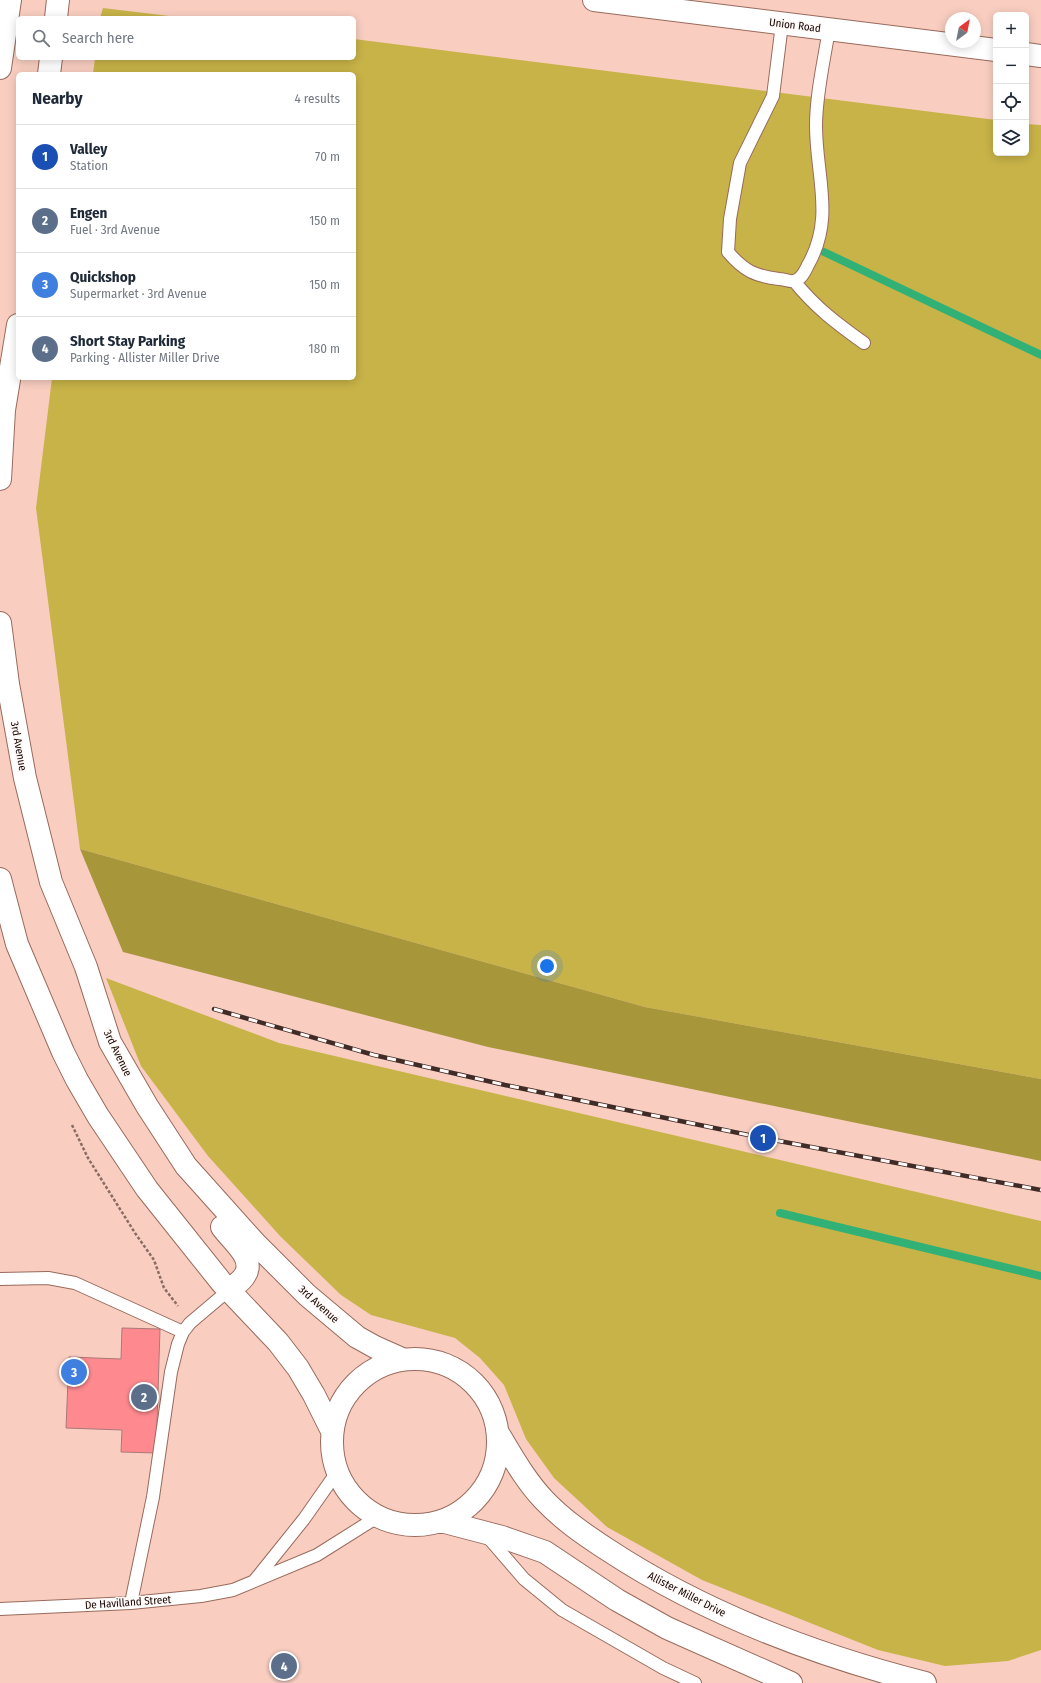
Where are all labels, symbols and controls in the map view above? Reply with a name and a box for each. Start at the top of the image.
north arrow [945,12,981,48]
map controls [993,12,1029,156]
button: + [993,12,1029,48]
search box [16,16,356,60]
street label: Union Road [768,16,822,35]
icon: search [30,27,52,49]
text: Search here [62,29,134,47]
button: − [993,48,1029,84]
button: locate [993,84,1029,120]
text: Nearby [32,88,83,109]
text: 4 results [294,91,340,106]
button: layers [993,120,1029,156]
text: Valley [70,140,107,158]
text: 1 [42,149,48,164]
text: 70 m [315,149,340,164]
text: Station [70,158,108,173]
text: Engen [70,204,107,222]
text: 2 [42,213,48,228]
text: 150 m [309,213,340,228]
text: Fuel · 3rd Avenue [70,222,160,237]
text: Quickshop [70,268,136,286]
text: 3 [42,277,48,292]
text: 150 m [309,277,340,292]
text: Supermarket · 3rd Avenue [70,286,207,301]
text: Short Stay Parking [70,332,185,350]
text: 4 [42,341,48,356]
text: 180 m [309,341,340,356]
text: Parking · Allister Miller Drive [70,350,220,365]
street label: 3rd Avenue [8,720,29,772]
your location [537,956,557,976]
street label: 3rd Avenue [101,1028,134,1079]
pin: 1 [750,1123,776,1153]
street label: 3rd Avenue [296,1283,342,1326]
pin: 3 [61,1357,87,1387]
pin: 2 [131,1382,157,1412]
street label: Allister Miller Drive [646,1569,728,1620]
street label: De Havilland Street [84,1593,172,1612]
pin: 4 [271,1651,297,1681]

